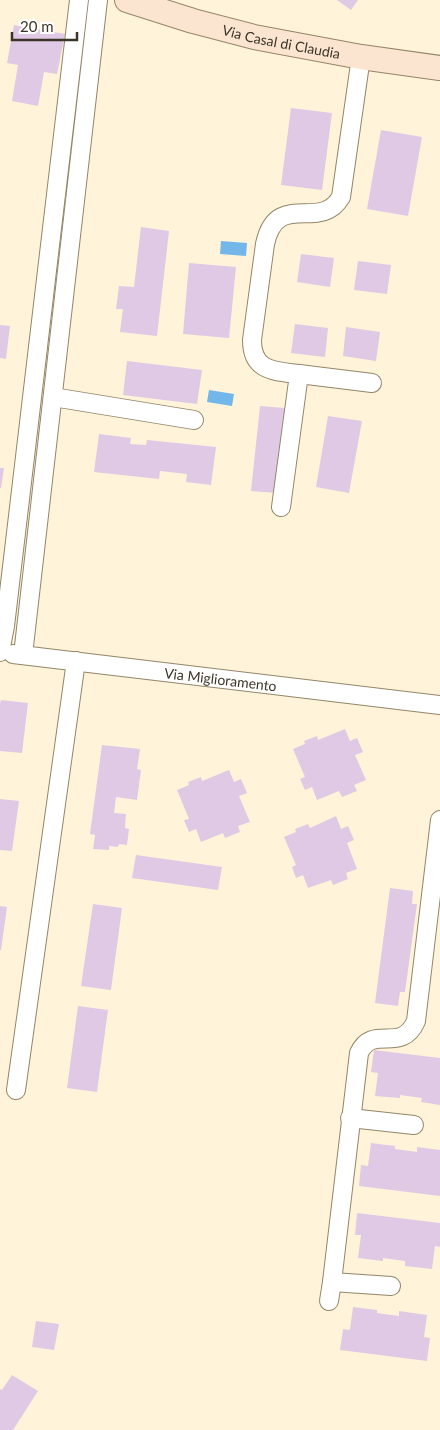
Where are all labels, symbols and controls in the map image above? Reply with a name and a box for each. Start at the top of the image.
scale bar [12,10,78,42]
text: 20 m [20,17,54,35]
street label: Via Casal di Claudia [221,21,342,61]
street label: Via Miglioramento [163,664,278,694]

